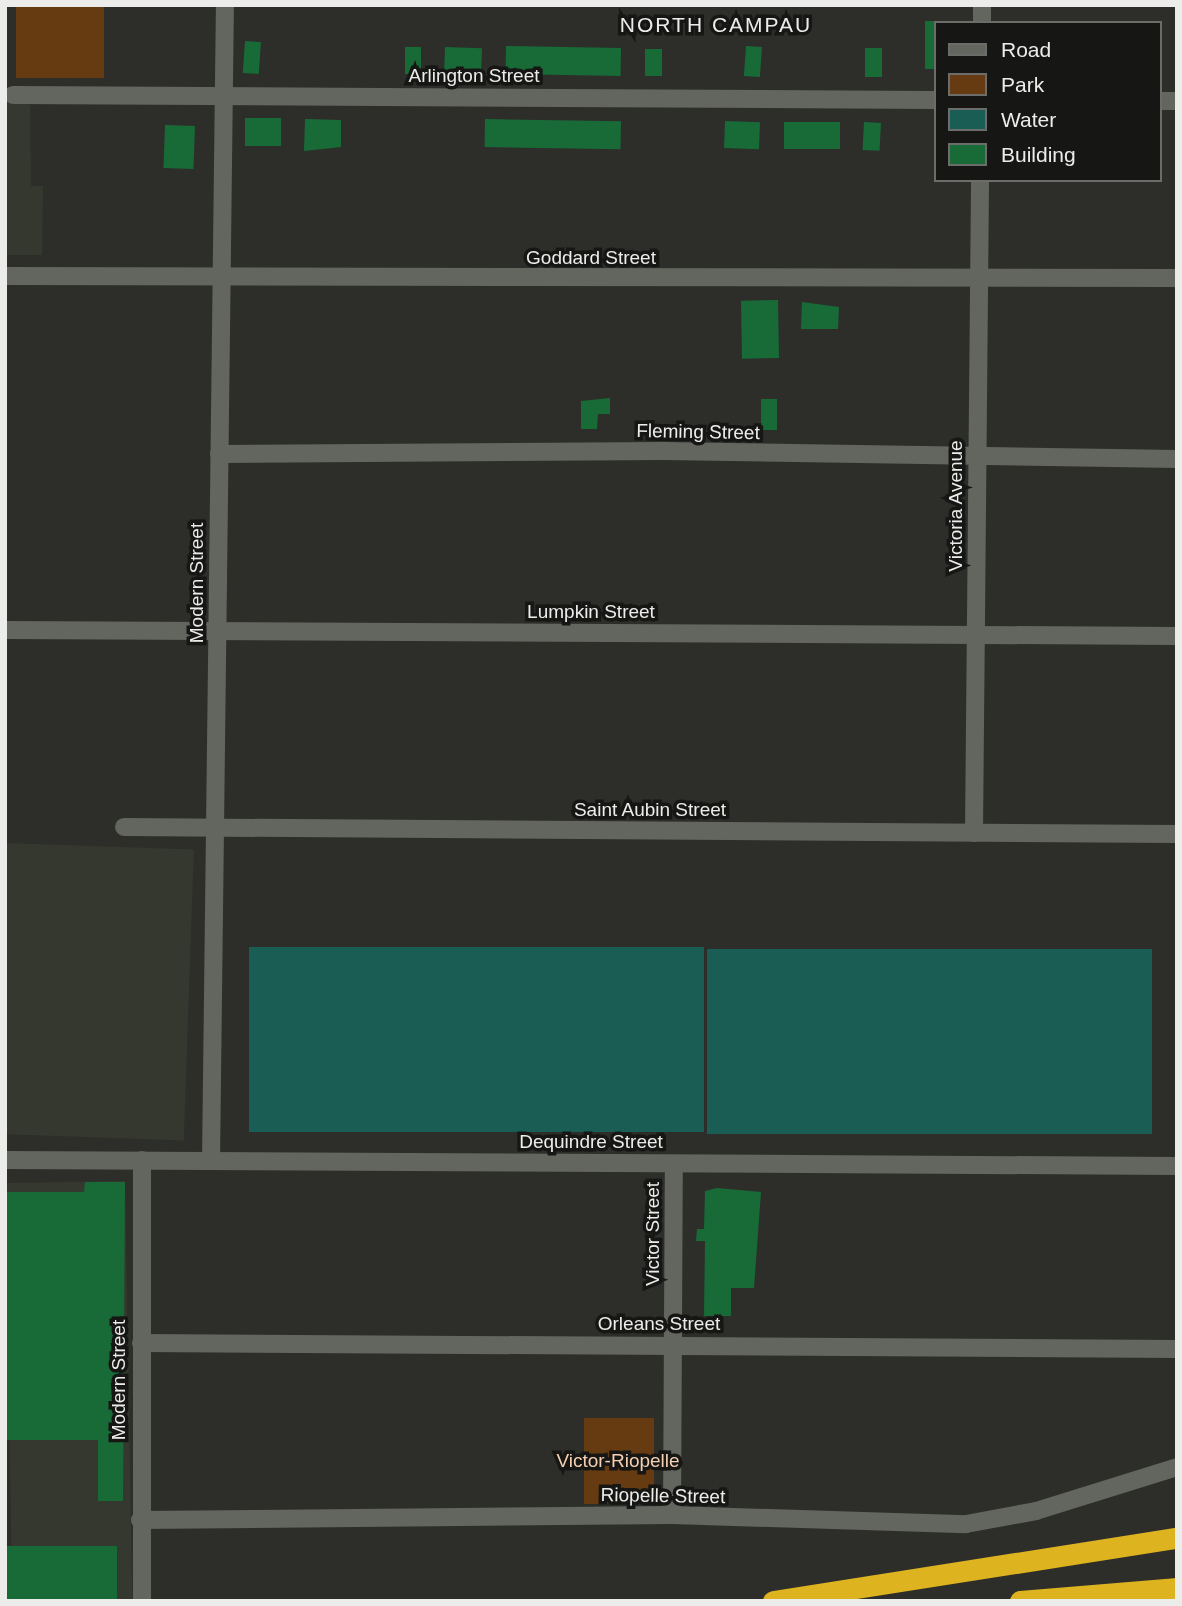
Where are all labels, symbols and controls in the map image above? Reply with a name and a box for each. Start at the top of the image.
district label: NORTH CAMPAU [621,12,811,38]
legend [934,21,1161,182]
text: Road [1001,38,1051,61]
street label: Arlington Street [409,65,539,87]
text: Park [1001,73,1044,96]
text: Water [1001,108,1056,131]
text: Building [1001,143,1076,166]
street label: Goddard Street [526,247,656,269]
street label: Fleming Street [636,420,760,444]
street label: Victoria Avenue [945,440,967,572]
street label: Modern Street [186,523,208,643]
street label: Lumpkin Street [527,601,655,623]
street label: Saint Aubin Street [573,799,727,821]
street label: Dequindre Street [519,1131,663,1153]
street label: Victor Street [642,1182,664,1286]
street label: Orleans Street [598,1313,720,1335]
street label: Modern Street [108,1320,130,1440]
park label: Victor-Riopelle [556,1450,680,1472]
street label: Riopelle Street [600,1484,726,1508]

